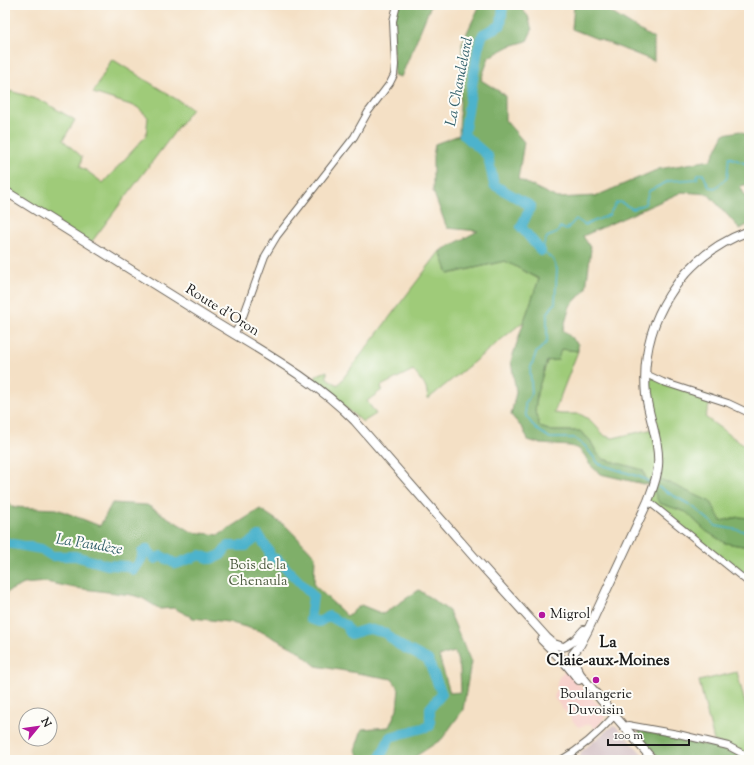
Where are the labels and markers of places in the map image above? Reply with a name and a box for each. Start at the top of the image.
place label: Migrol [550,605,590,625]
marker: Migrol [537,610,547,620]
marker: Boulangerie Duvoisin [591,675,601,685]
place label: Boulangerie Duvoisin [560,685,632,721]

